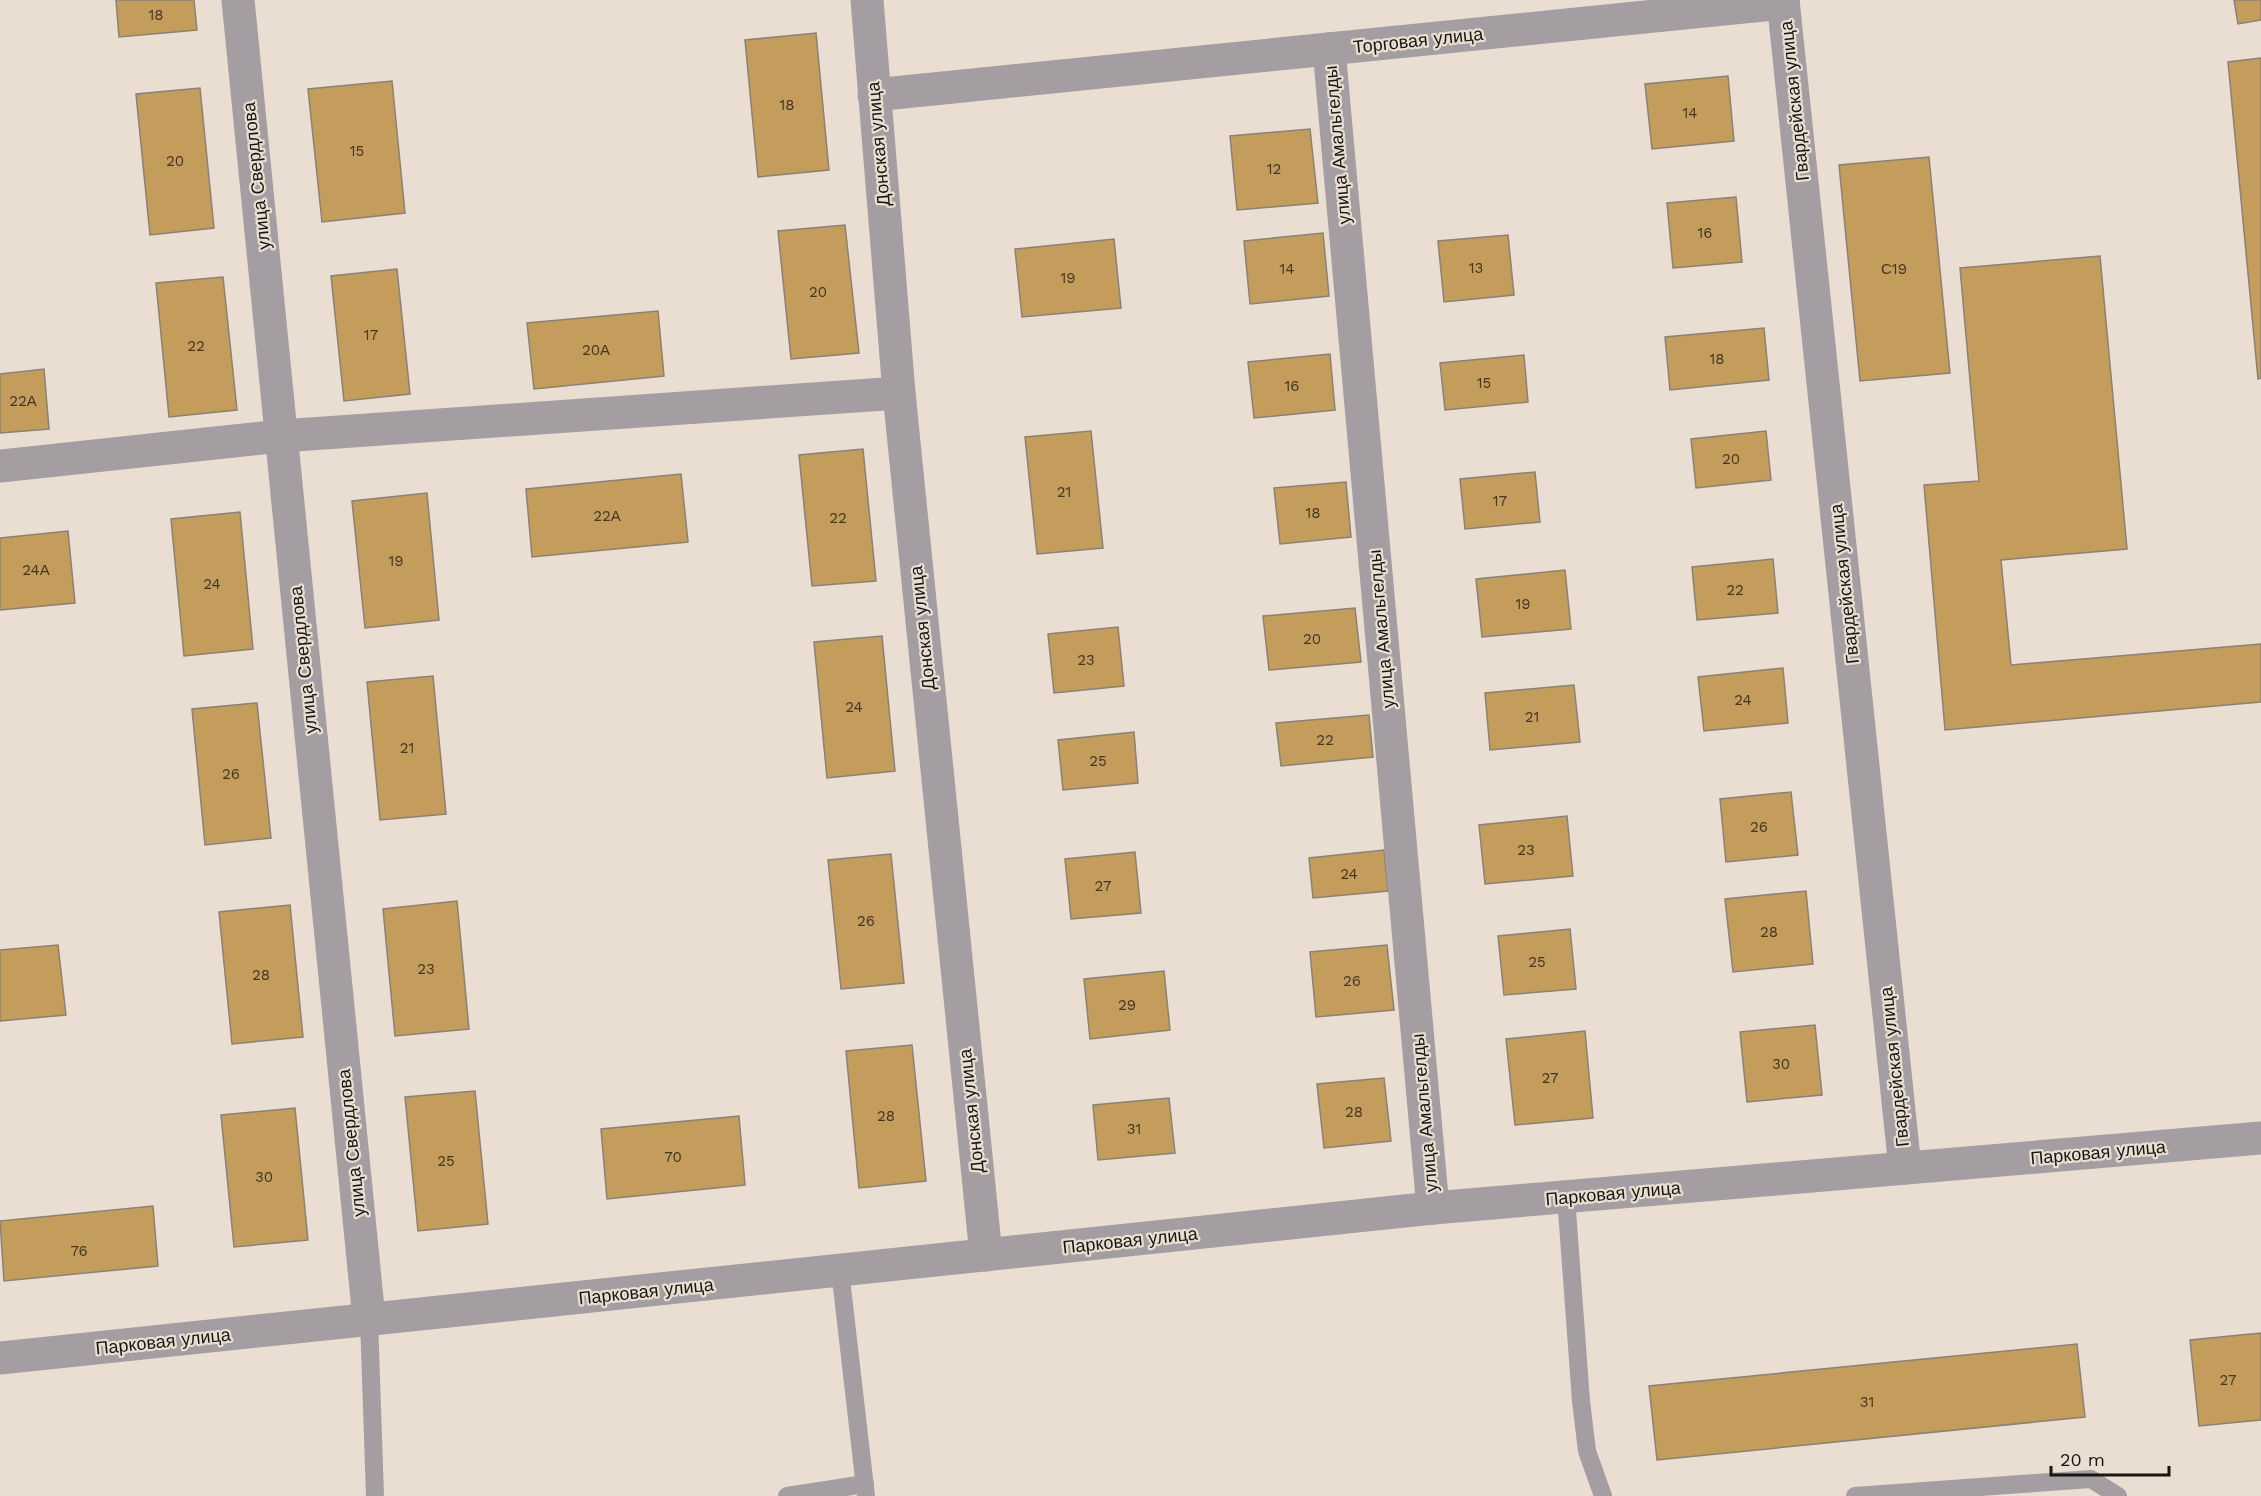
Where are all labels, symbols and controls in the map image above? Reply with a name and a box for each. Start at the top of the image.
house number: 18 [148,6,164,24]
street label: Гвардейская улица [1775,19,1813,182]
street label: Торговая улица [1352,23,1485,57]
street label: улица Амальгелды [1320,65,1354,225]
street label: Донская улица [862,80,894,207]
house number: 18 [779,96,795,114]
street label: улица Свердлова [238,100,274,251]
house number: 14 [1682,104,1698,122]
house number: 15 [350,142,364,160]
house number: 20 [166,152,184,170]
house number: 12 [1267,160,1281,178]
house number: 16 [1698,224,1712,242]
house number: 13 [1469,259,1483,277]
house number: 14 [1279,260,1295,278]
house number: С19 [1881,260,1907,278]
house number: 19 [1060,269,1076,287]
house number: 20 [809,283,827,301]
house number: 17 [364,326,378,344]
house number: 22 [187,337,205,355]
house number: 20А [582,341,610,359]
house number: 18 [1709,350,1725,368]
house number: 15 [1477,374,1491,392]
house number: 16 [1285,377,1299,395]
house number: 22А [9,392,37,410]
house number: 20 [1722,450,1740,468]
house number: 21 [1057,483,1071,501]
house number: 17 [1493,492,1507,510]
street label: Гвардейская улица [1825,502,1863,665]
house number: 18 [1305,504,1321,522]
house number: 22А [593,507,621,525]
house number: 22 [829,509,847,527]
street label: улица Амальгелды [1364,549,1398,709]
house number: 19 [388,552,404,570]
house number: 24А [22,561,50,579]
street label: Донская улица [905,564,939,691]
house number: 24 [203,575,221,593]
house number: 22 [1726,581,1744,599]
street label: улица Свердлова [285,584,321,735]
house number: 19 [1515,595,1531,613]
house number: 20 [1303,630,1321,648]
house number: 23 [1077,651,1095,669]
house number: 24 [1734,691,1752,709]
house number: 24 [845,698,863,716]
house number: 21 [1525,708,1539,726]
house number: 22 [1316,731,1334,749]
house number: 21 [400,739,414,757]
house number: 25 [1089,752,1107,770]
house number: 26 [222,765,240,783]
house number: 26 [1750,818,1768,836]
house number: 23 [1517,841,1535,859]
house number: 24 [1340,865,1358,883]
house number: 27 [1095,877,1111,895]
house number: 26 [857,912,875,930]
house number: 28 [1760,923,1778,941]
house number: 25 [1528,953,1546,971]
house number: 23 [417,960,435,978]
house number: 28 [252,966,270,984]
house number: 26 [1343,972,1361,990]
street label: Гвардейская улица [1875,985,1913,1148]
house number: 29 [1118,996,1136,1014]
street label: улица Амальгелды [1407,1033,1441,1193]
street label: Донская улица [954,1047,988,1174]
house number: 30 [1772,1055,1790,1073]
street label: улица Свердлова [333,1067,369,1218]
house number: 27 [1542,1069,1558,1087]
house number: 28 [1345,1103,1363,1121]
house number: 28 [877,1107,895,1125]
house number: 31 [1127,1120,1141,1138]
street label: Парковая улица [2029,1136,2168,1168]
house number: 70 [664,1148,682,1166]
house number: 25 [437,1152,455,1170]
house number: 30 [255,1168,273,1186]
street label: Парковая улица [1544,1177,1683,1209]
street label: Парковая улица [1061,1222,1200,1258]
house number: 76 [70,1242,88,1260]
street label: Парковая улица [577,1273,716,1309]
street label: Парковая улица [94,1323,233,1359]
house number: 27 [2220,1371,2236,1389]
house number: 31 [1860,1393,1874,1411]
scale bar [2051,1439,2170,1477]
text: 20 m [2060,1449,2105,1470]

